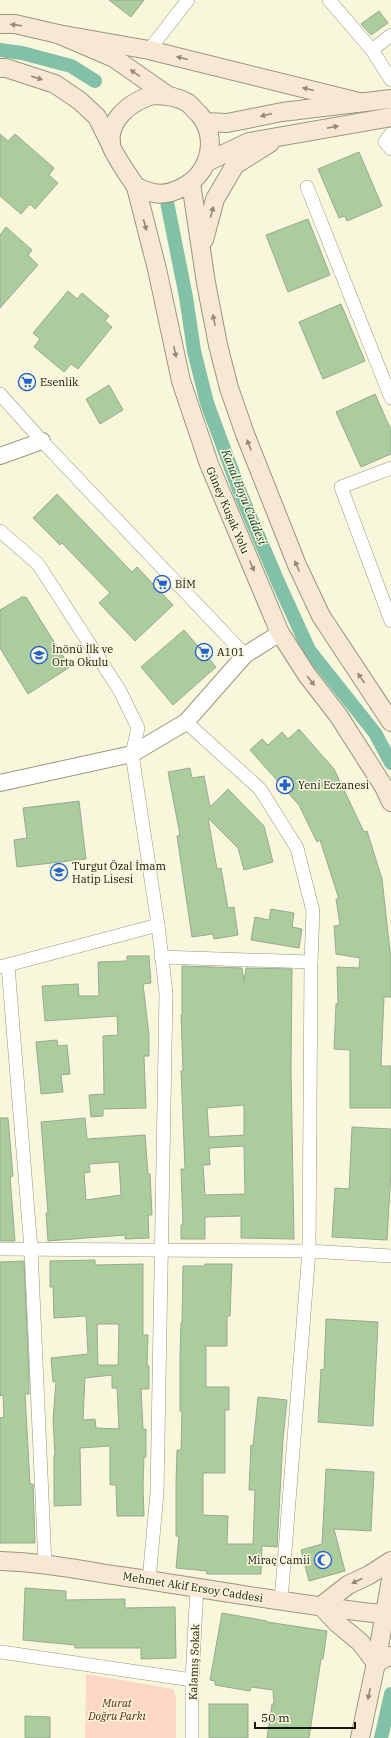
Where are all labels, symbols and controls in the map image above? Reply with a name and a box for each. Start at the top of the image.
one-way arrow [9,22,22,28]
one-way arrow [176,55,188,61]
one-way arrow [130,69,140,77]
one-way arrow [32,75,44,81]
one-way arrow [302,86,314,92]
one-way arrow [259,113,272,119]
one-way arrow [327,124,339,130]
one-way arrow [209,205,215,218]
one-way arrow [142,219,148,231]
one-way arrow [210,314,216,326]
one-way arrow [172,346,178,358]
supermarket icon: Esenlik [17,372,37,392]
place label: Esenlik [40,375,79,389]
one-way arrow [246,438,252,450]
water label: Kanal Boyu Caddesi [218,446,271,547]
street label: Güney Kuşak Yolu [203,464,253,556]
one-way arrow [248,560,255,572]
one-way arrow [294,560,300,571]
supermarket icon: BİM [152,574,172,594]
place label: BİM [175,577,196,591]
place label: İnönü İlk ve Orta Okulu [52,642,113,669]
supermarket icon: A101 [194,642,214,662]
school or university icon: İnönü İlk ve Orta Okulu [29,645,49,665]
place label: A101 [217,645,244,659]
one-way arrow [357,673,365,683]
one-way arrow [307,675,316,686]
pharmacy icon: Yeni Eczanesi [275,775,295,795]
place label: Yeni Eczanesi [298,778,370,792]
place label: Turgut Özal İmam Hatip Lisesi [72,859,166,886]
school or university icon: Turgut Özal İmam Hatip Lisesi [49,862,69,882]
mosque icon: Miraç Camii [313,1550,333,1570]
place label: Miraç Camii [247,1553,311,1567]
street label: Mehmet Akif Ersoy Caddesi [122,1569,265,1605]
one-way arrow [352,1578,363,1584]
street label: Kalamış Sokak [186,1623,202,1700]
one-way arrow [366,1688,372,1700]
park label: Murat Doğru Parkı [87,1696,146,1723]
scale bar [255,1704,355,1730]
text: 50 m [261,1710,290,1725]

